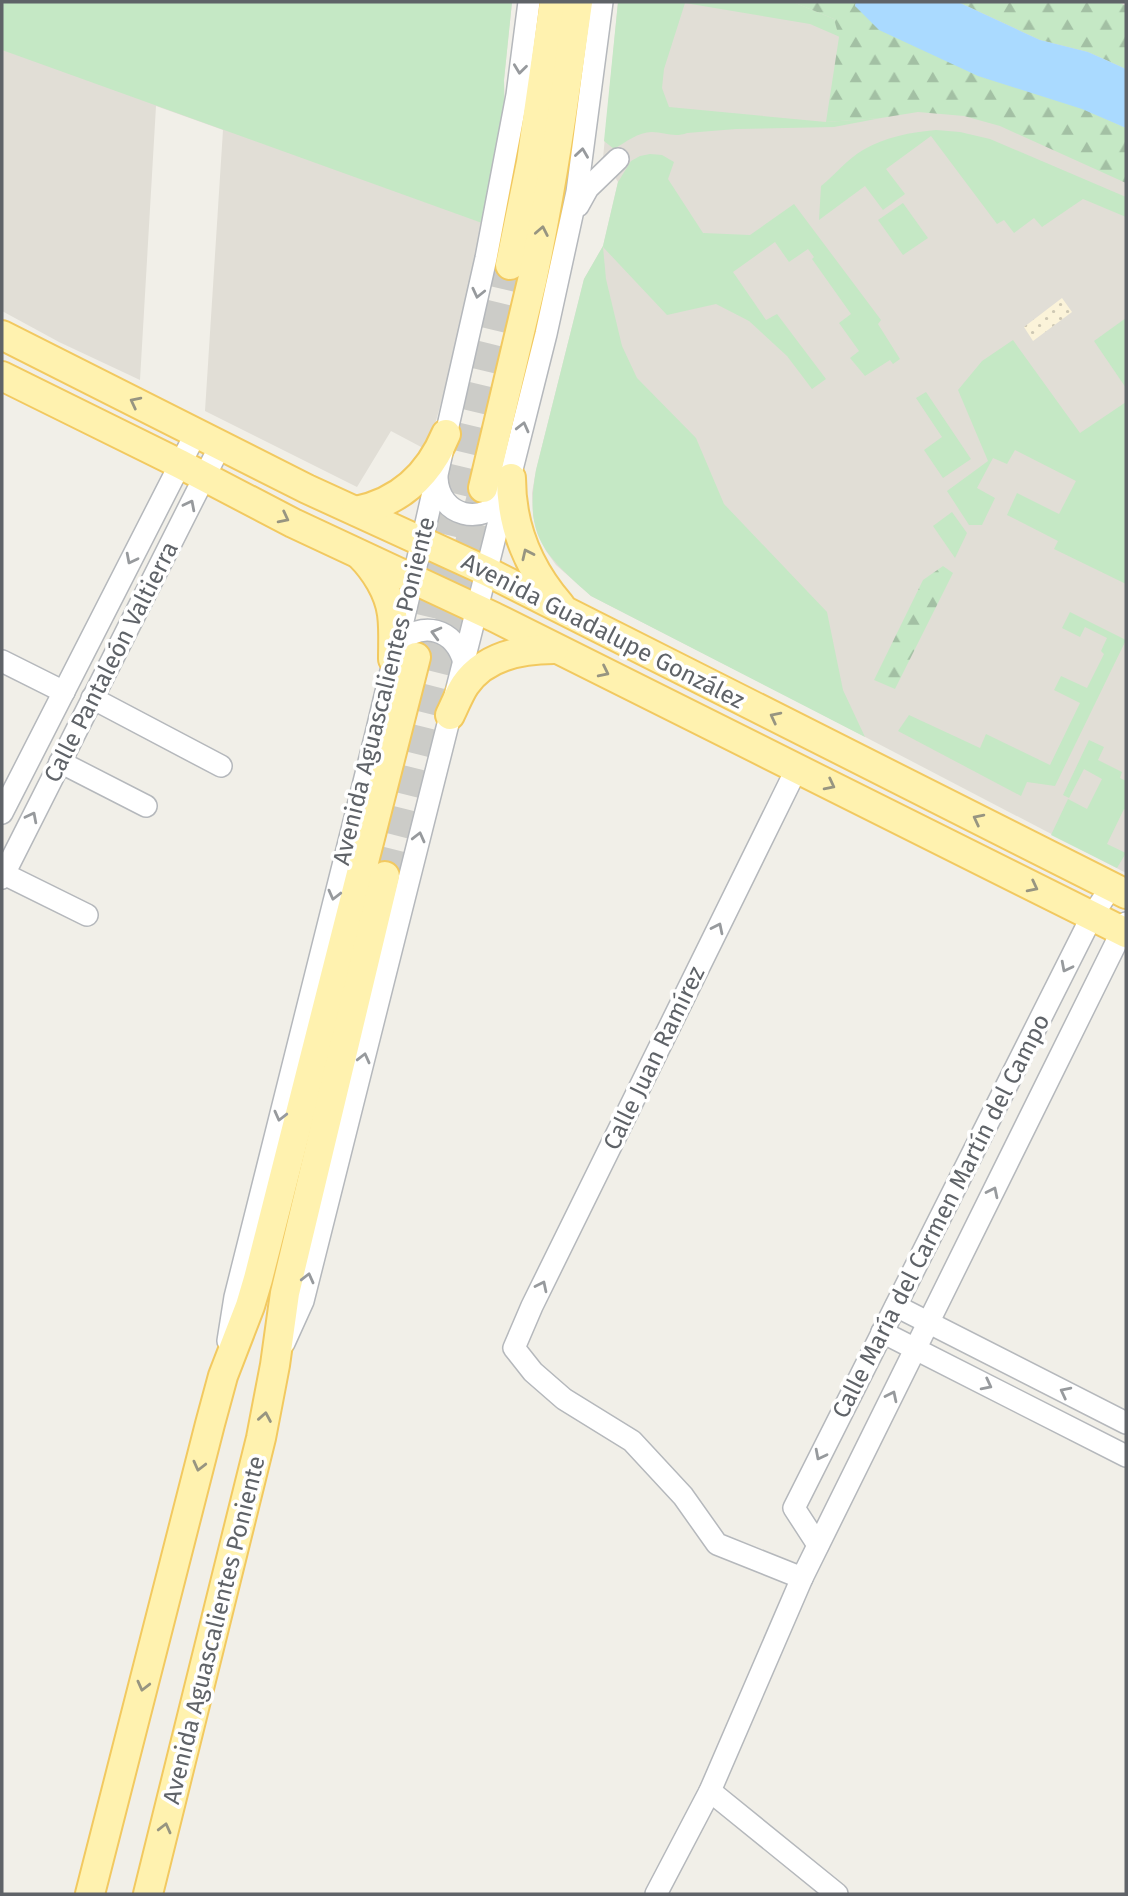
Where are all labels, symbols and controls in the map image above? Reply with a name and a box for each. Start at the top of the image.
one-way arrow [513,64,528,75]
one-way arrow [574,147,589,159]
one-way arrow [533,225,548,237]
one-way arrow [472,287,486,299]
one-way arrow [130,397,142,411]
one-way arrow [515,421,529,433]
one-way arrow [182,499,196,512]
one-way arrow [277,510,289,523]
street label: Avenida Aguascalientes Poniente [327,514,441,868]
street label: Calle Pantaleón Valtierra [38,537,184,787]
street label: Avenida Guadalupe González [457,547,749,715]
one-way arrow [521,549,535,561]
one-way arrow [126,552,140,564]
one-way arrow [430,627,442,641]
one-way arrow [597,664,609,678]
one-way arrow [770,711,782,725]
one-way arrow [823,776,835,790]
one-way arrow [24,812,38,824]
one-way arrow [973,814,985,828]
one-way arrow [411,831,425,843]
one-way arrow [1026,878,1038,892]
one-way arrow [328,889,342,901]
one-way arrow [710,923,724,935]
one-way arrow [1060,960,1074,972]
street label: Calle Juan Ramírez [597,962,711,1154]
street label: Calle María del Carmen Martín del Campo [826,1009,1056,1423]
one-way arrow [356,1052,370,1064]
one-way arrow [273,1110,288,1122]
one-way arrow [984,1187,998,1199]
one-way arrow [300,1273,314,1285]
one-way arrow [534,1281,548,1293]
one-way arrow [980,1377,992,1391]
one-way arrow [1060,1387,1073,1400]
one-way arrow [883,1391,897,1403]
one-way arrow [257,1411,272,1423]
one-way arrow [815,1448,829,1460]
street label: Avenida Aguascalientes Poniente [157,1453,271,1807]
one-way arrow [193,1459,207,1471]
one-way arrow [137,1680,151,1692]
one-way arrow [156,1822,171,1834]

